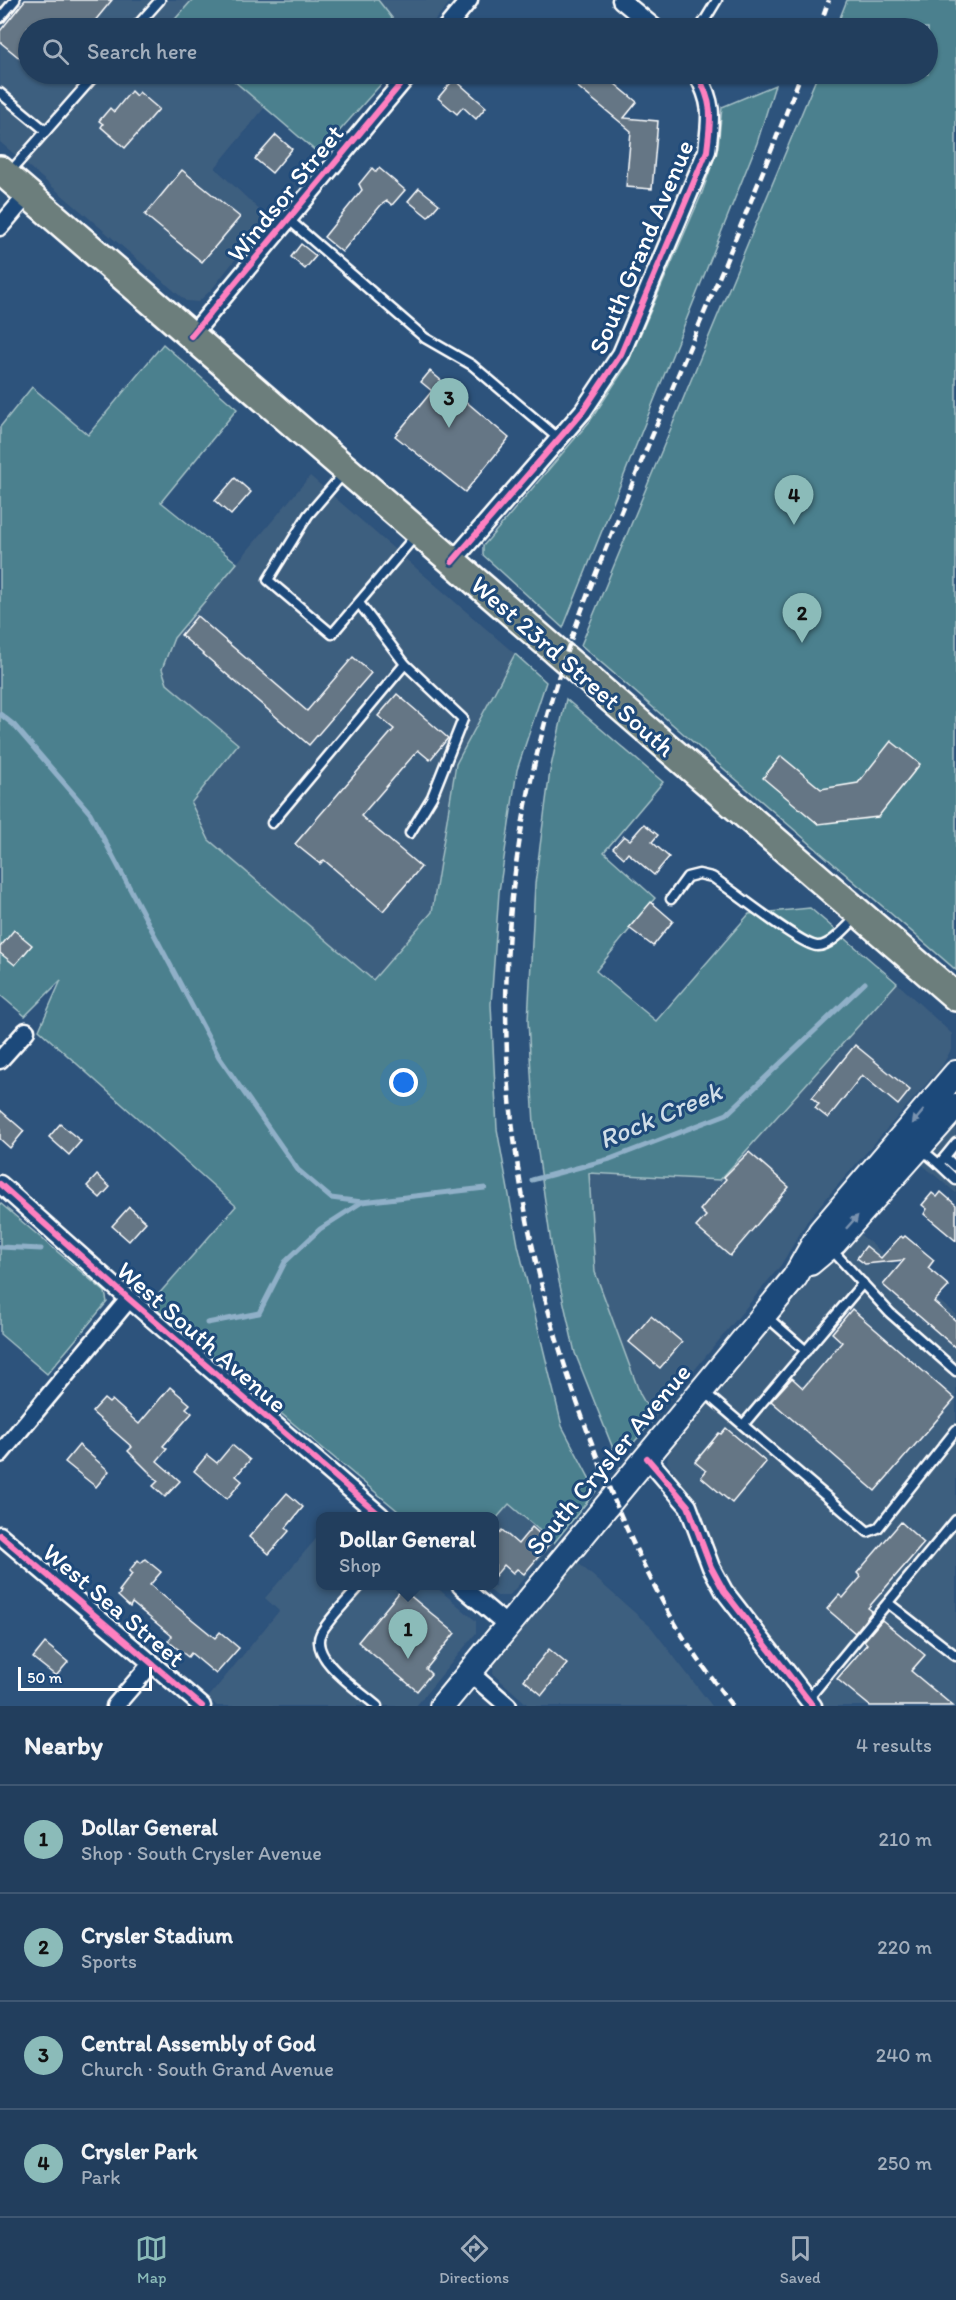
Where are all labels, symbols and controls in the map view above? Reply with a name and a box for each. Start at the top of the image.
search box [18,18,938,84]
icon: search [39,35,72,68]
text: Search here [87,38,197,65]
street label: Windsor Street [220,118,350,268]
street label: South Grand Avenue [581,135,701,359]
pin: 3 [430,378,468,428]
pin: 4 [774,476,814,525]
street label: West 23rd Street South [464,569,682,763]
pin: 2 [782,594,822,643]
your location [389,1068,418,1097]
water label: Rock Creek [594,1074,728,1156]
one-way arrow [912,1109,925,1124]
one-way arrow [845,1215,858,1230]
street label: West South Avenue [110,1254,294,1420]
street label: South Crysler Avenue [518,1357,698,1561]
popup [316,1512,499,1590]
text: Dollar General [339,1526,476,1553]
street label: West Sea Street [36,1536,192,1674]
text: Shop [339,1553,381,1577]
pin: 1 [388,1610,428,1659]
scale bar [18,1664,152,1692]
text: 50 m [27,1668,62,1687]
text: Nearby [24,1729,103,1761]
text: 4 results [856,1733,932,1757]
text: Dollar General [81,1814,218,1841]
text: 1 [39,1827,48,1851]
text: 210 m [879,1827,932,1851]
text: Shop · South Crysler Avenue [81,1841,322,1865]
text: Crysler Stadium [81,1922,233,1949]
text: 2 [38,1935,49,1959]
text: 220 m [877,1935,932,1959]
text: Sports [81,1949,137,1973]
text: Central Assembly of God [81,2030,316,2057]
text: 3 [38,2043,49,2067]
text: 240 m [876,2043,932,2067]
text: Church · South Grand Avenue [81,2057,334,2081]
text: Crysler Park [81,2138,197,2165]
text: 4 [37,2151,50,2175]
text: 250 m [877,2151,932,2175]
text: Park [81,2165,120,2189]
tab: Map [135,2232,168,2287]
tab: Directions [439,2232,509,2287]
tab: Saved [780,2232,821,2287]

